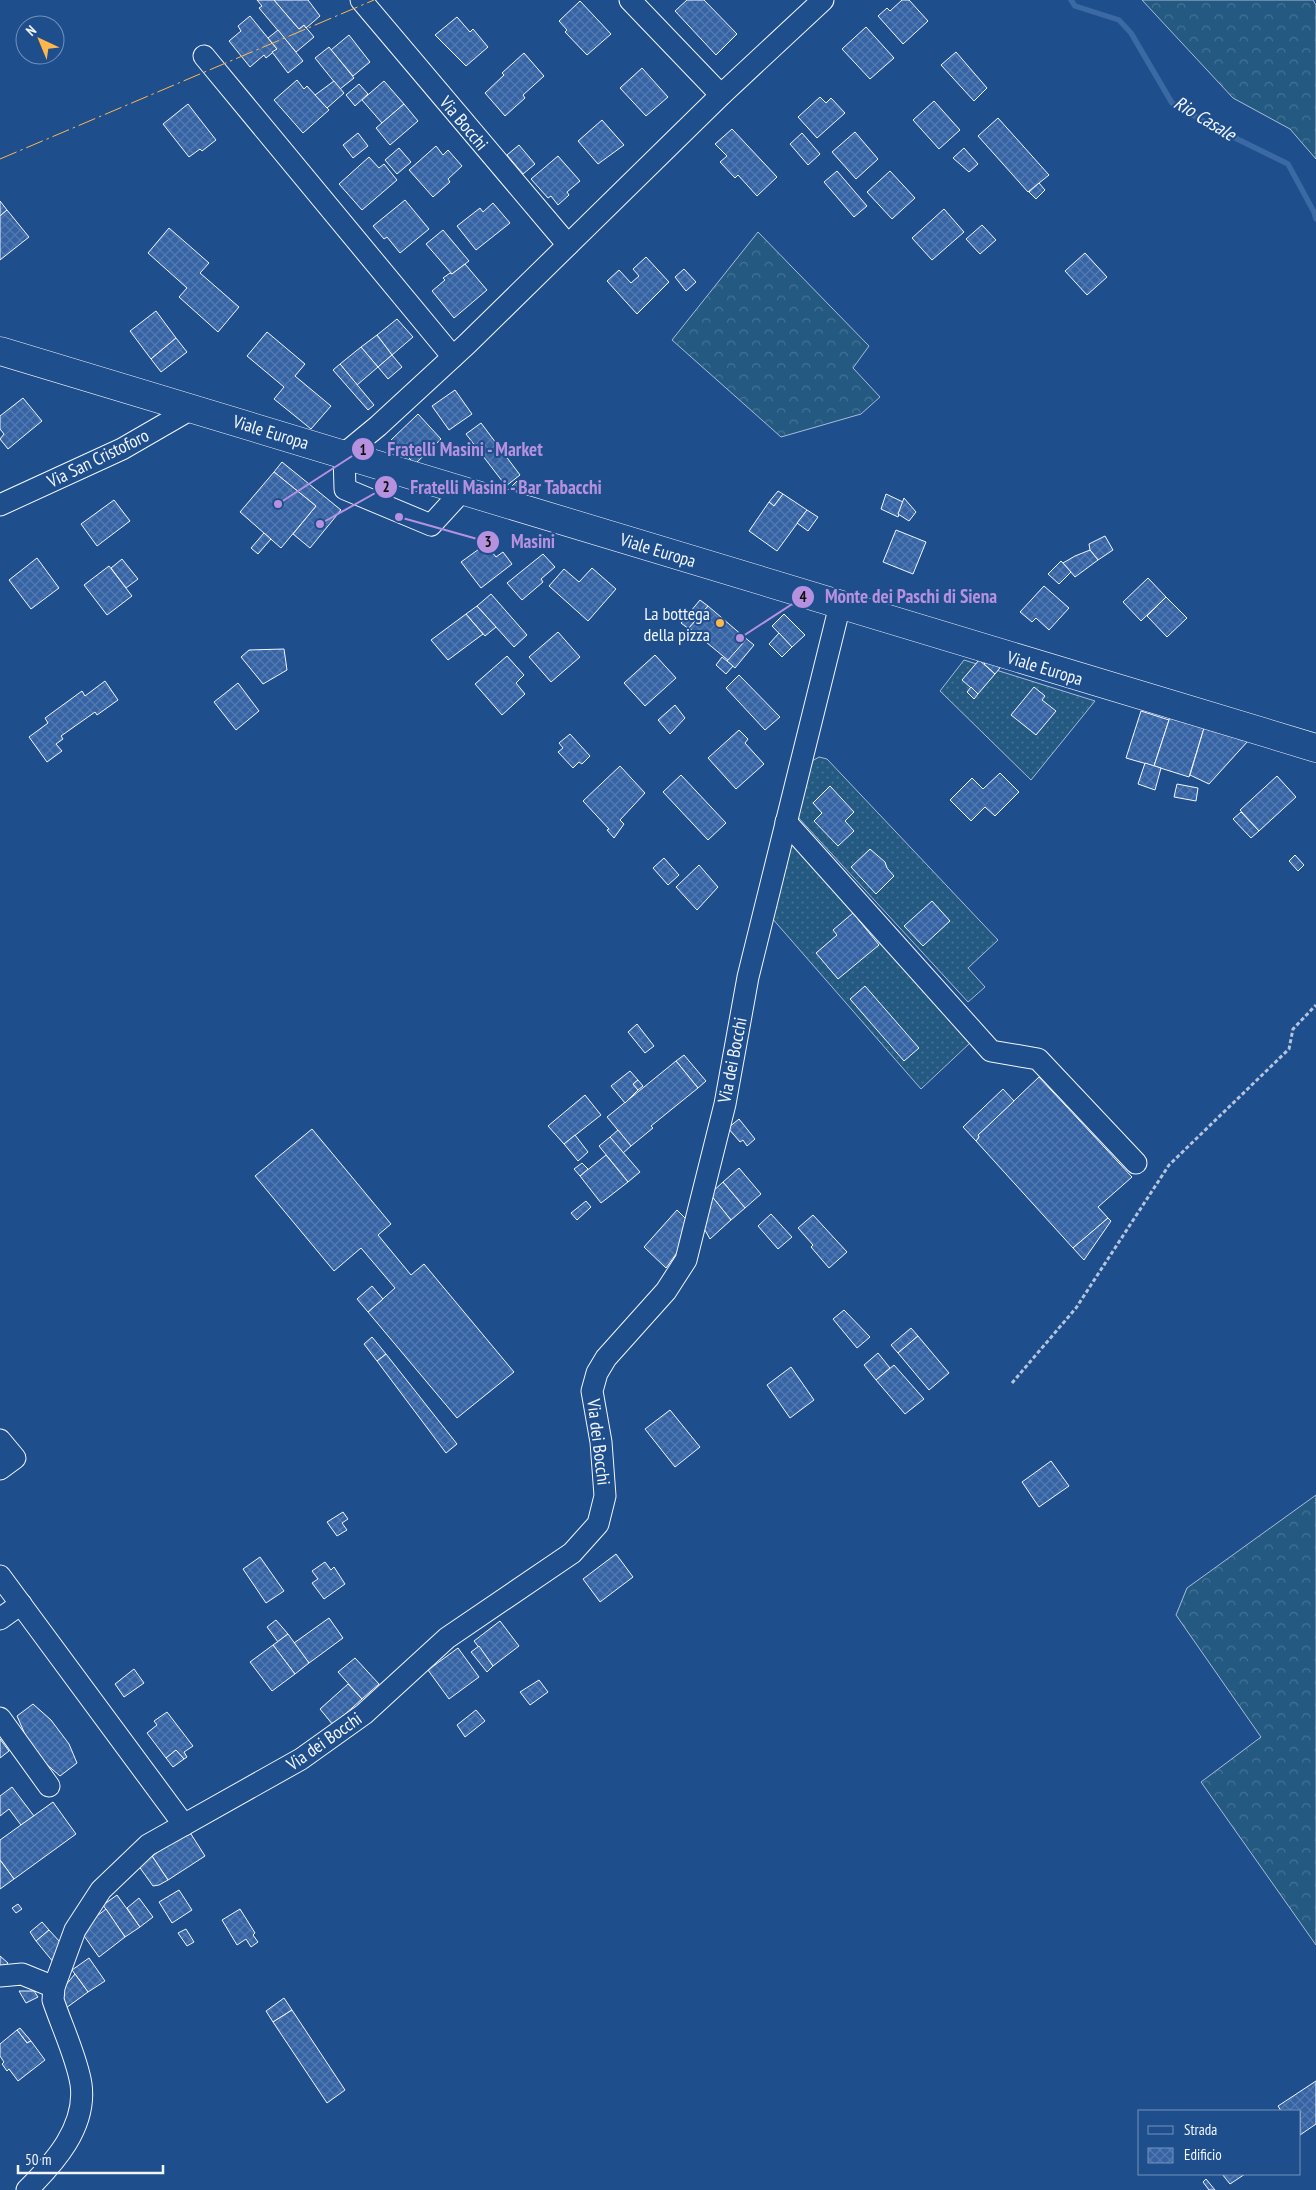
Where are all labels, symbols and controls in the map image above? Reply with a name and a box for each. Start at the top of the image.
north arrow [15,15,65,65]
text: N [22,22,40,40]
street label: Via Bocchi [434,90,493,155]
water label: Rio Casale [1170,90,1241,146]
street label: Viale Europa [229,409,312,454]
street label: Via San Cristoforo [43,423,153,493]
callout: Fratelli Masini - Market [351,432,553,466]
text: Fratelli Masini - Market [387,437,543,461]
text: 1 [359,440,367,459]
callout: Fratelli Masini - Bar Tabacchi [373,470,613,504]
text: Fratelli Masini - Bar Tabacchi [410,475,602,499]
text: 2 [382,477,390,496]
callout: Masini [476,525,565,559]
street label: Viale Europa [616,527,699,572]
text: Masini [511,529,555,553]
text: 3 [484,532,492,551]
callout: Monte dei Paschi di Siena [790,580,1007,614]
text: Monte dei Paschi di Siena [825,584,997,608]
text: 4 [799,587,807,606]
place label: La bottega della pizza [643,602,710,646]
marker: La bottega della pizza [714,617,726,629]
street label: Viale Europa [1003,645,1086,690]
street label: Via dei Bocchi [712,1015,752,1106]
street label: Via dei Bocchi [582,1397,616,1486]
street label: Via dei Bocchi [281,1707,366,1776]
legend [1138,2110,1301,2175]
text: Strada [1184,2120,1217,2139]
scale bar [18,2142,162,2174]
text: Edificio [1184,2145,1222,2164]
text: 50 m [25,2150,51,2169]

